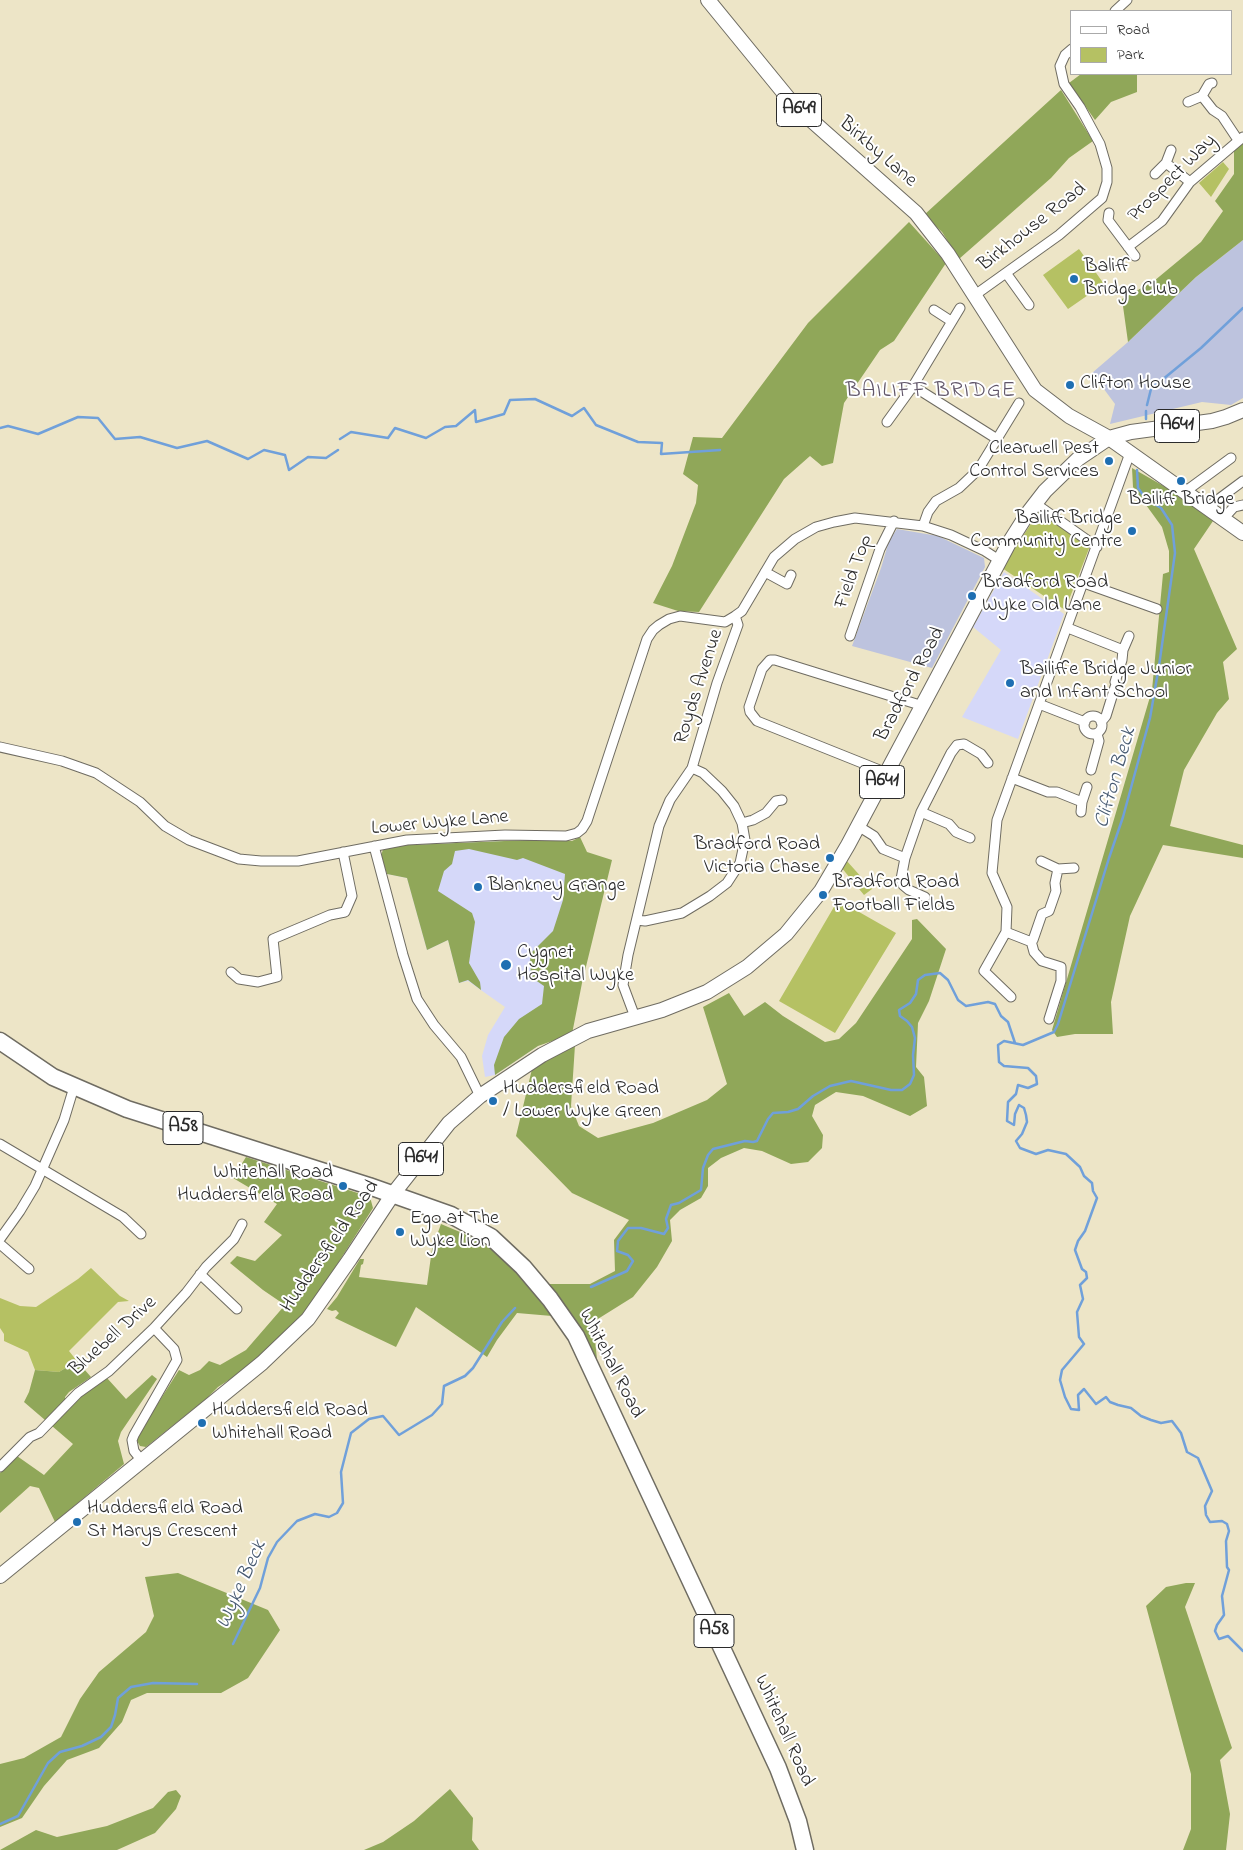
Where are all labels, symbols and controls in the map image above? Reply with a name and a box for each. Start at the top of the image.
legend [1070,10,1233,75]
text: Road [1117,19,1150,41]
text: Park [1117,44,1144,66]
road number: A649 [776,94,822,126]
street label: Birkby Lane [833,113,921,193]
street label: Prospect Way [1124,130,1222,228]
street label: Birkhouse Road [974,178,1092,278]
place label: Baliff Bridge Club [1084,256,1178,303]
marker: Baliff Bridge Club [1068,273,1080,285]
place label: Clifton House [1080,373,1191,397]
district label: BAILIFF BRIDGE [844,379,1018,405]
marker: Clifton House [1064,379,1076,391]
road number: A641 [1154,410,1200,442]
place label: Clearwell Pest Control Services [969,438,1099,485]
marker: Clearwell Pest Control Services [1103,455,1115,467]
marker: Bailiff Bridge [1175,475,1187,487]
place label: Bailiff Bridge [1128,489,1234,513]
place label: Bailiff Bridge Community Centre [970,508,1122,555]
marker: Bailiff Bridge Community Centre [1126,525,1138,537]
street label: Field Top [831,532,879,612]
place label: Bradford Road Wyke Old Lane [982,572,1108,619]
marker: Bradford Road Wyke Old Lane [966,590,978,602]
street label: Bradford Road [871,624,951,746]
street label: Royds Avenue [670,627,730,747]
place label: Bailiffe Bridge Junior and Infant School [1020,659,1192,706]
marker: Bailiffe Bridge Junior and Infant School [1004,677,1016,689]
water label: Clifton Beck [1091,725,1143,831]
road number: A641 [860,766,904,799]
street label: Lower Wyke Lane [370,806,510,842]
place label: Bradford Road Victoria Chase [694,834,820,881]
marker: Bradford Road Victoria Chase [824,852,836,864]
place label: Bradford Road Football Fields [833,872,959,919]
place label: Blankney Grange [488,875,625,899]
marker: Blankney Grange [472,881,484,893]
marker: Bradford Road Football Fields [817,889,829,901]
place label: Cygnet Hospital Wyke [517,942,634,989]
marker: Cygnet Hospital Wyke [499,958,513,972]
place label: Huddersfield Road / Lower Wyke Green [503,1078,661,1125]
marker: Huddersfield Road / Lower Wyke Green [487,1095,499,1107]
road number: A58 [163,1112,203,1144]
road number: A641 [398,1142,444,1176]
place label: Whitehall Road Huddersfield Road [177,1162,333,1209]
street label: Huddersfield Road [277,1176,385,1318]
marker: Whitehall Road Huddersfield Road [337,1180,349,1192]
place label: Ego at The Wyke Lion [410,1208,499,1255]
marker: Ego at The Wyke Lion [394,1226,406,1238]
street label: Bluebell Drive [65,1292,163,1382]
street label: Whitehall Road [572,1305,648,1423]
place label: Huddersfield Road Whitehall Road [212,1400,368,1447]
marker: Huddersfield Road Whitehall Road [196,1417,208,1429]
place label: Huddersfield Road St Marys Crescent [87,1498,243,1545]
marker: Huddersfield Road St Marys Crescent [71,1516,83,1528]
water label: Wyke Beck [212,1537,274,1633]
road number: A58 [694,1614,734,1648]
street label: Whitehall Road [748,1671,818,1791]

